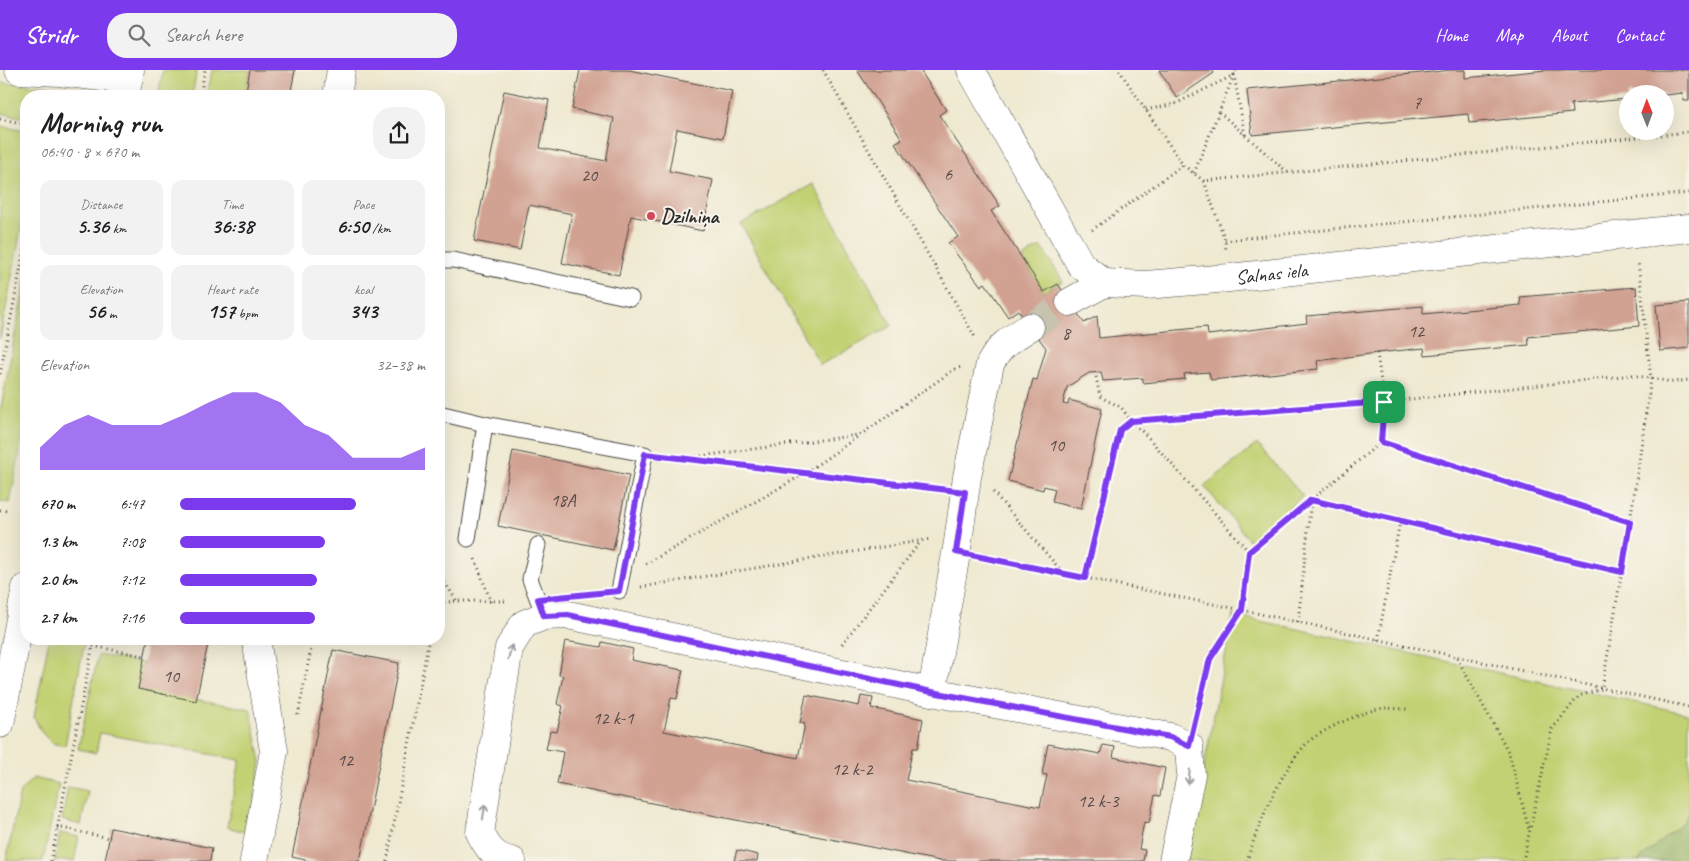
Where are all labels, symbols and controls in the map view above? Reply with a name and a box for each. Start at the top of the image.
search box [107,13,457,58]
text: Stridr [25,20,77,50]
icon: search [125,21,153,49]
text: Search here [165,23,242,47]
text: Home [1435,24,1468,46]
text: Map [1496,24,1523,46]
text: About [1551,24,1587,46]
text: Contact [1615,24,1664,46]
north arrow [1619,85,1674,140]
map controls [1619,85,1674,140]
house number: 7 [1413,92,1422,114]
text: Morning run [40,105,162,140]
button: share [373,107,425,159]
text: 06:40 · 8 × 670 m [40,142,139,162]
house number: 6 [944,163,953,185]
house number: 20 [581,164,599,186]
text: Distance [81,196,122,213]
text: Time [222,196,243,213]
text: Pace [353,196,374,213]
place label: Dzilniņa [661,204,720,229]
marker: Dzilniņa [645,210,657,222]
text: 5.36 [77,213,109,239]
text: 36:38 [211,213,254,239]
text: 6:50 [336,213,369,239]
text: km [109,220,126,237]
text: /km [369,220,391,237]
street label: Salnas iela [1234,257,1311,290]
text: Elevation [80,281,123,298]
text: Heart rate [207,281,258,298]
text: kcal [354,281,373,298]
text: 56 [86,298,105,324]
text: 157 [207,298,235,324]
text: 343 [349,298,378,324]
text: m [105,305,117,322]
text: bpm [235,305,258,322]
house number: 12 [1408,320,1426,342]
house number: 8 [1062,322,1072,344]
text: Elevation [40,355,89,375]
text: 32–38 m [376,355,425,375]
pin [1363,381,1405,423]
icon: arrive [1370,388,1398,416]
house number: 10 [1048,434,1066,456]
house number: 18A [550,489,577,511]
text: 670 m [40,494,75,514]
text: 6:47 [120,494,145,514]
text: 1.3 km [40,532,77,552]
text: 7:08 [120,532,145,552]
text: 2.0 km [40,570,77,590]
text: 7:12 [120,570,145,590]
text: 2.7 km [40,608,77,628]
text: 7:16 [120,608,145,628]
one-way arrow [506,644,515,660]
house number: 10 [163,665,181,687]
house number: 12 k-1 [592,707,634,729]
house number: 12 [337,749,355,771]
house number: 12 k-2 [831,758,874,780]
one-way arrow [1185,768,1194,784]
house number: 12 k-3 [1077,790,1120,812]
one-way arrow [479,805,489,821]

